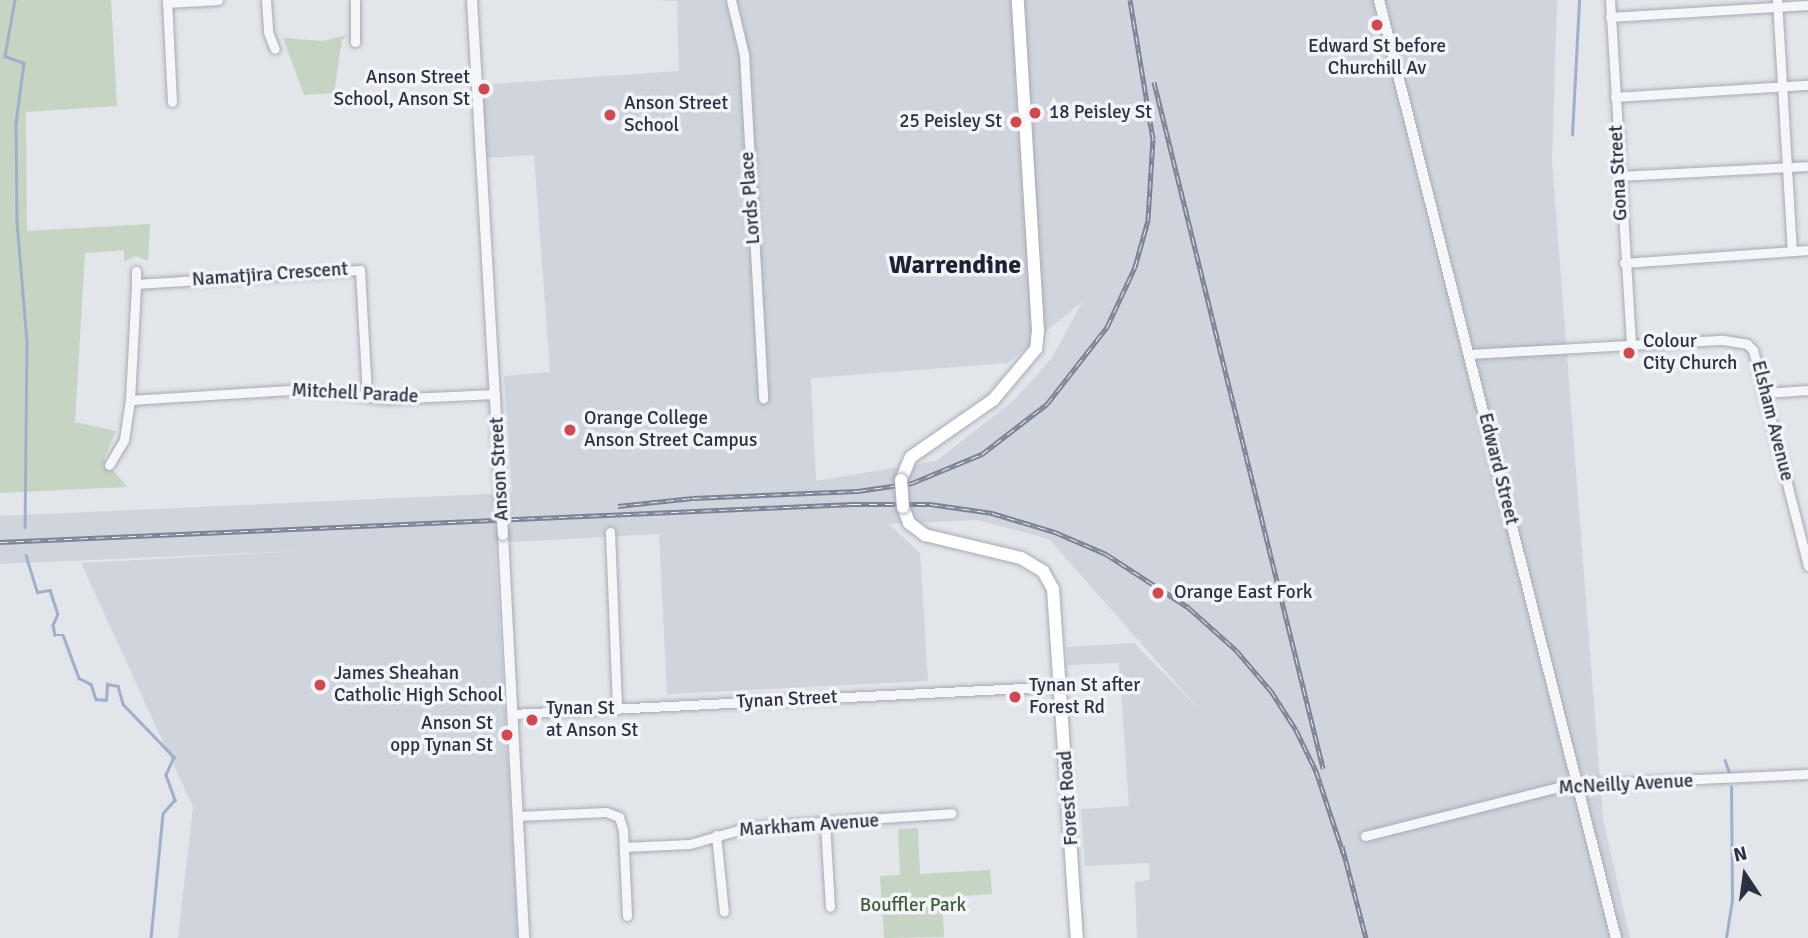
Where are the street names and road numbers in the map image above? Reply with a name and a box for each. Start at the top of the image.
street label: Gona Street [1605,125,1633,221]
street label: Lords Place [736,151,766,245]
street label: Namatjira Crescent [191,258,349,292]
street label: Elsham Avenue [1746,358,1798,484]
street label: Mitchell Parade [291,379,419,409]
street label: Edward Street [1473,411,1523,527]
street label: Anson Street [486,416,514,522]
street label: Tynan Street [736,686,838,714]
street label: Forest Road [1054,750,1084,846]
street label: McNeilly Avenue [1558,770,1694,800]
street label: Markham Avenue [738,810,880,842]

